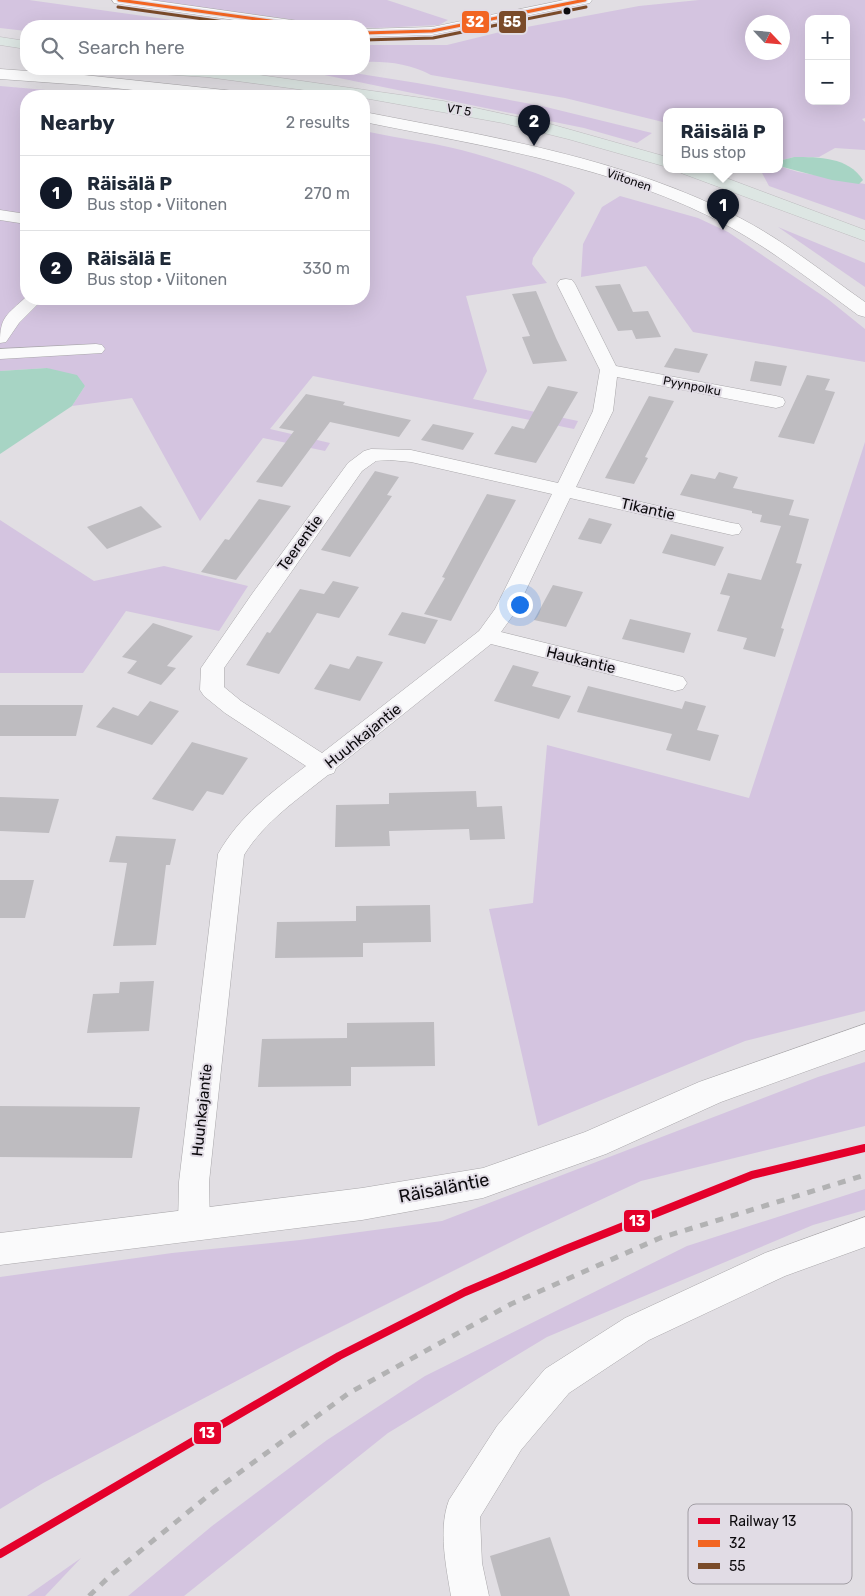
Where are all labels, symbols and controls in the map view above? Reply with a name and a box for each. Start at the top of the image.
unlabelled marker [562,6,572,16]
line badge: 32 [461,10,490,34]
line badge: 55 [498,10,527,34]
text: 32 [466,14,484,31]
text: 55 [503,14,521,31]
north arrow [745,15,790,60]
map controls [805,15,850,105]
button: + [805,15,850,60]
search box [20,20,370,75]
icon: search [38,34,66,62]
text: Search here [78,36,185,59]
button: − [805,60,850,105]
street label: VT 5 [446,101,472,119]
pin: 2 [518,105,550,146]
popup [663,108,783,173]
text: Nearby [40,110,115,135]
text: 2 results [286,113,350,132]
text: Räisälä P [680,120,766,143]
text: Bus stop [680,143,746,162]
street label: Viitonen [605,166,653,194]
text: Räisälä P [87,172,172,195]
text: 1 [52,184,60,203]
text: 270 m [304,184,350,203]
pin: 1 [707,189,739,230]
text: Bus stop · Viitonen [87,195,227,214]
text: Räisälä E [87,247,171,270]
text: 2 [51,259,61,278]
text: 330 m [302,259,350,278]
text: Bus stop · Viitonen [87,270,227,289]
street label: Pyynpolku [662,374,722,398]
street label: Tikantie [619,494,677,524]
street label: Teerentie [274,511,326,575]
your location [507,592,533,618]
street label: Haukantie [544,643,618,677]
street label: Huuhkajantie [321,700,405,772]
street label: Huuhkajantie [188,1063,216,1157]
street label: Räisäläntie [397,1168,491,1208]
line badge: 13 [623,1209,651,1233]
text: 13 [629,1213,645,1230]
line badge: 13 [193,1421,222,1445]
text: 13 [199,1425,215,1442]
legend [688,1504,852,1584]
text: Railway 13 [729,1513,796,1530]
text: 32 [729,1535,746,1552]
text: 55 [729,1558,746,1575]

